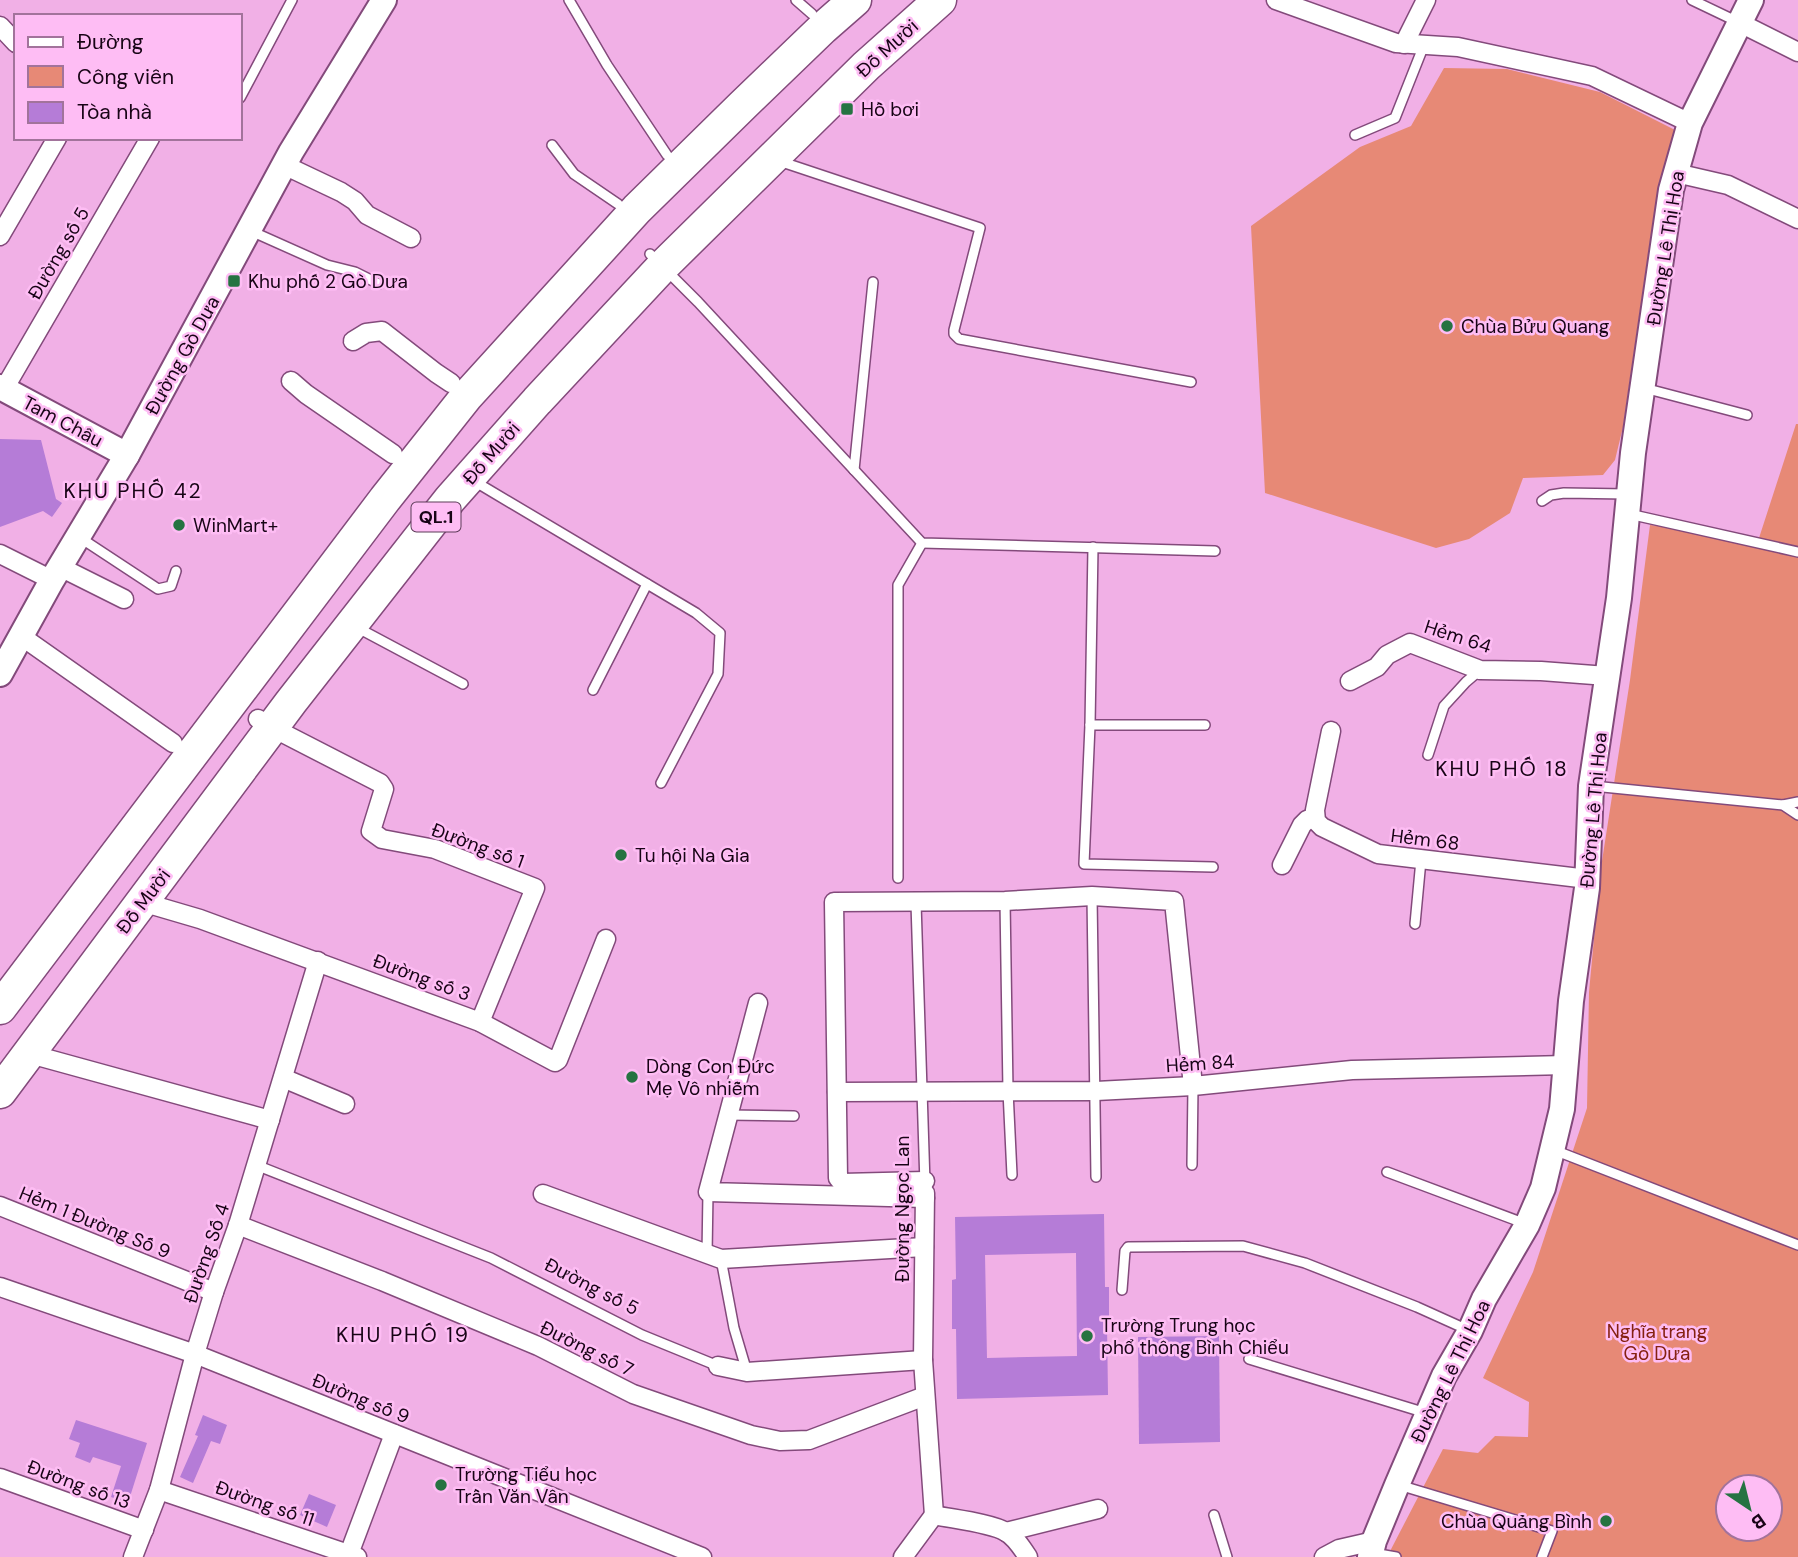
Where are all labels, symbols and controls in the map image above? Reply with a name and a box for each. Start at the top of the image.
legend [14,14,242,140]
street label: Đỗ Mười [851,14,924,83]
text: Đường [77,28,144,56]
text: Công viên [77,63,174,91]
place label: Hồ bơi [861,97,919,122]
text: Tòa nhà [77,98,152,126]
marker: Hồ bơi [839,101,855,117]
street label: Đường Lê Thị Hoa [1641,169,1690,327]
street label: Đường số 5 [22,203,95,304]
place label: Khu phố 2 Gò Dưa [248,269,408,294]
marker: Khu phố 2 Gò Dưa [226,273,242,289]
street label: Đường Gò Dưa [139,291,225,419]
place label: Chùa Bửu Quang [1461,314,1610,339]
marker: Chùa Bửu Quang [1439,318,1455,334]
street label: Tam Châu [18,390,107,453]
street label: Đỗ Mười [457,417,526,490]
district label: KHU PHỐ 42 [63,477,203,505]
road number: QL.1 [412,503,460,532]
place label: WinMart+ [193,513,278,538]
marker: WinMart+ [171,517,187,533]
street label: Hẻm 64 [1421,614,1495,659]
street label: Đường Lê Thị Hoa [1574,731,1613,889]
district label: KHU PHỐ 18 [1435,755,1569,783]
street label: Đường số 1 [428,817,528,874]
street label: Hẻm 68 [1389,823,1461,856]
place label: Tu hội Na Gia [635,843,750,868]
marker: Tu hội Na Gia [613,847,629,863]
street label: Đỗ Mười [111,864,176,939]
street label: Đường số 3 [369,948,474,1007]
street label: Hẻm 84 [1165,1049,1235,1078]
place label: Dòng Con Đức Mẹ Vô nhiễm [646,1054,775,1101]
marker: Dòng Con Đức Mẹ Vô nhiễm [624,1069,640,1085]
street label: Đường Ngọc Lan [890,1136,915,1282]
street label: Hẻm 1 Đường Số 9 [16,1181,174,1264]
street label: Đường Số 4 [178,1200,235,1306]
street label: Đường số 5 [540,1252,643,1321]
street label: Đường Lê Thị Hoa [1405,1296,1496,1447]
place label: Trường Trung học phổ thông Bình Chiểu [1101,1313,1289,1360]
street label: Đường số 7 [536,1315,638,1382]
park label: Nghĩa trang Gò Dưa [1607,1319,1708,1366]
district label: KHU PHỐ 19 [336,1321,470,1349]
marker: Trường Trung học phổ thông Bình Chiểu [1079,1328,1095,1344]
street label: Đường số 9 [308,1368,413,1429]
street label: Đường số 13 [24,1454,134,1515]
place label: Trường Tiểu học Trần Văn Vân [455,1462,597,1509]
north arrow [1714,1473,1784,1543]
street label: Đường số 11 [212,1475,318,1532]
marker: Trường Tiểu học Trần Văn Vân [433,1477,449,1493]
text: B [1746,1508,1771,1535]
place label: Chùa Quảng Bình [1441,1509,1592,1534]
marker: Chùa Quảng Bình [1598,1513,1614,1529]

